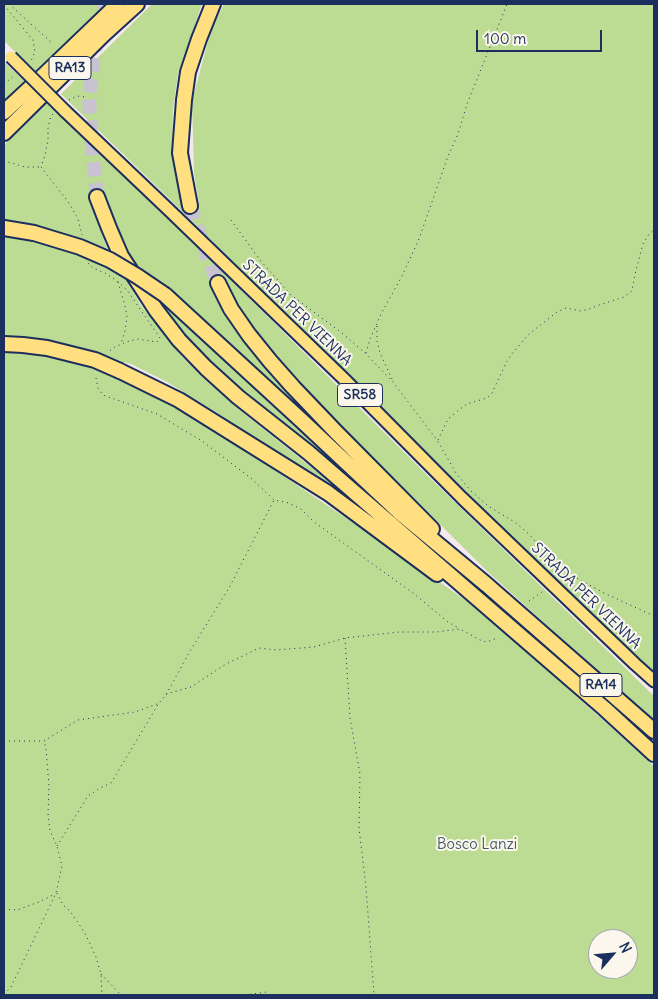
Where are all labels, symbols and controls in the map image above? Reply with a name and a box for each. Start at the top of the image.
scale bar [478,20,604,52]
text: 100 m [484,29,526,48]
road number: RA13 [49,56,91,80]
street label: STRADA PER VIENNA [239,256,355,370]
road number: SR58 [338,384,382,406]
street label: STRADA PER VIENNA [528,539,644,653]
road number: RA14 [580,674,622,696]
park label: Bosco Lanzi [437,836,517,854]
north arrow [588,929,638,979]
text: N [615,939,636,956]

